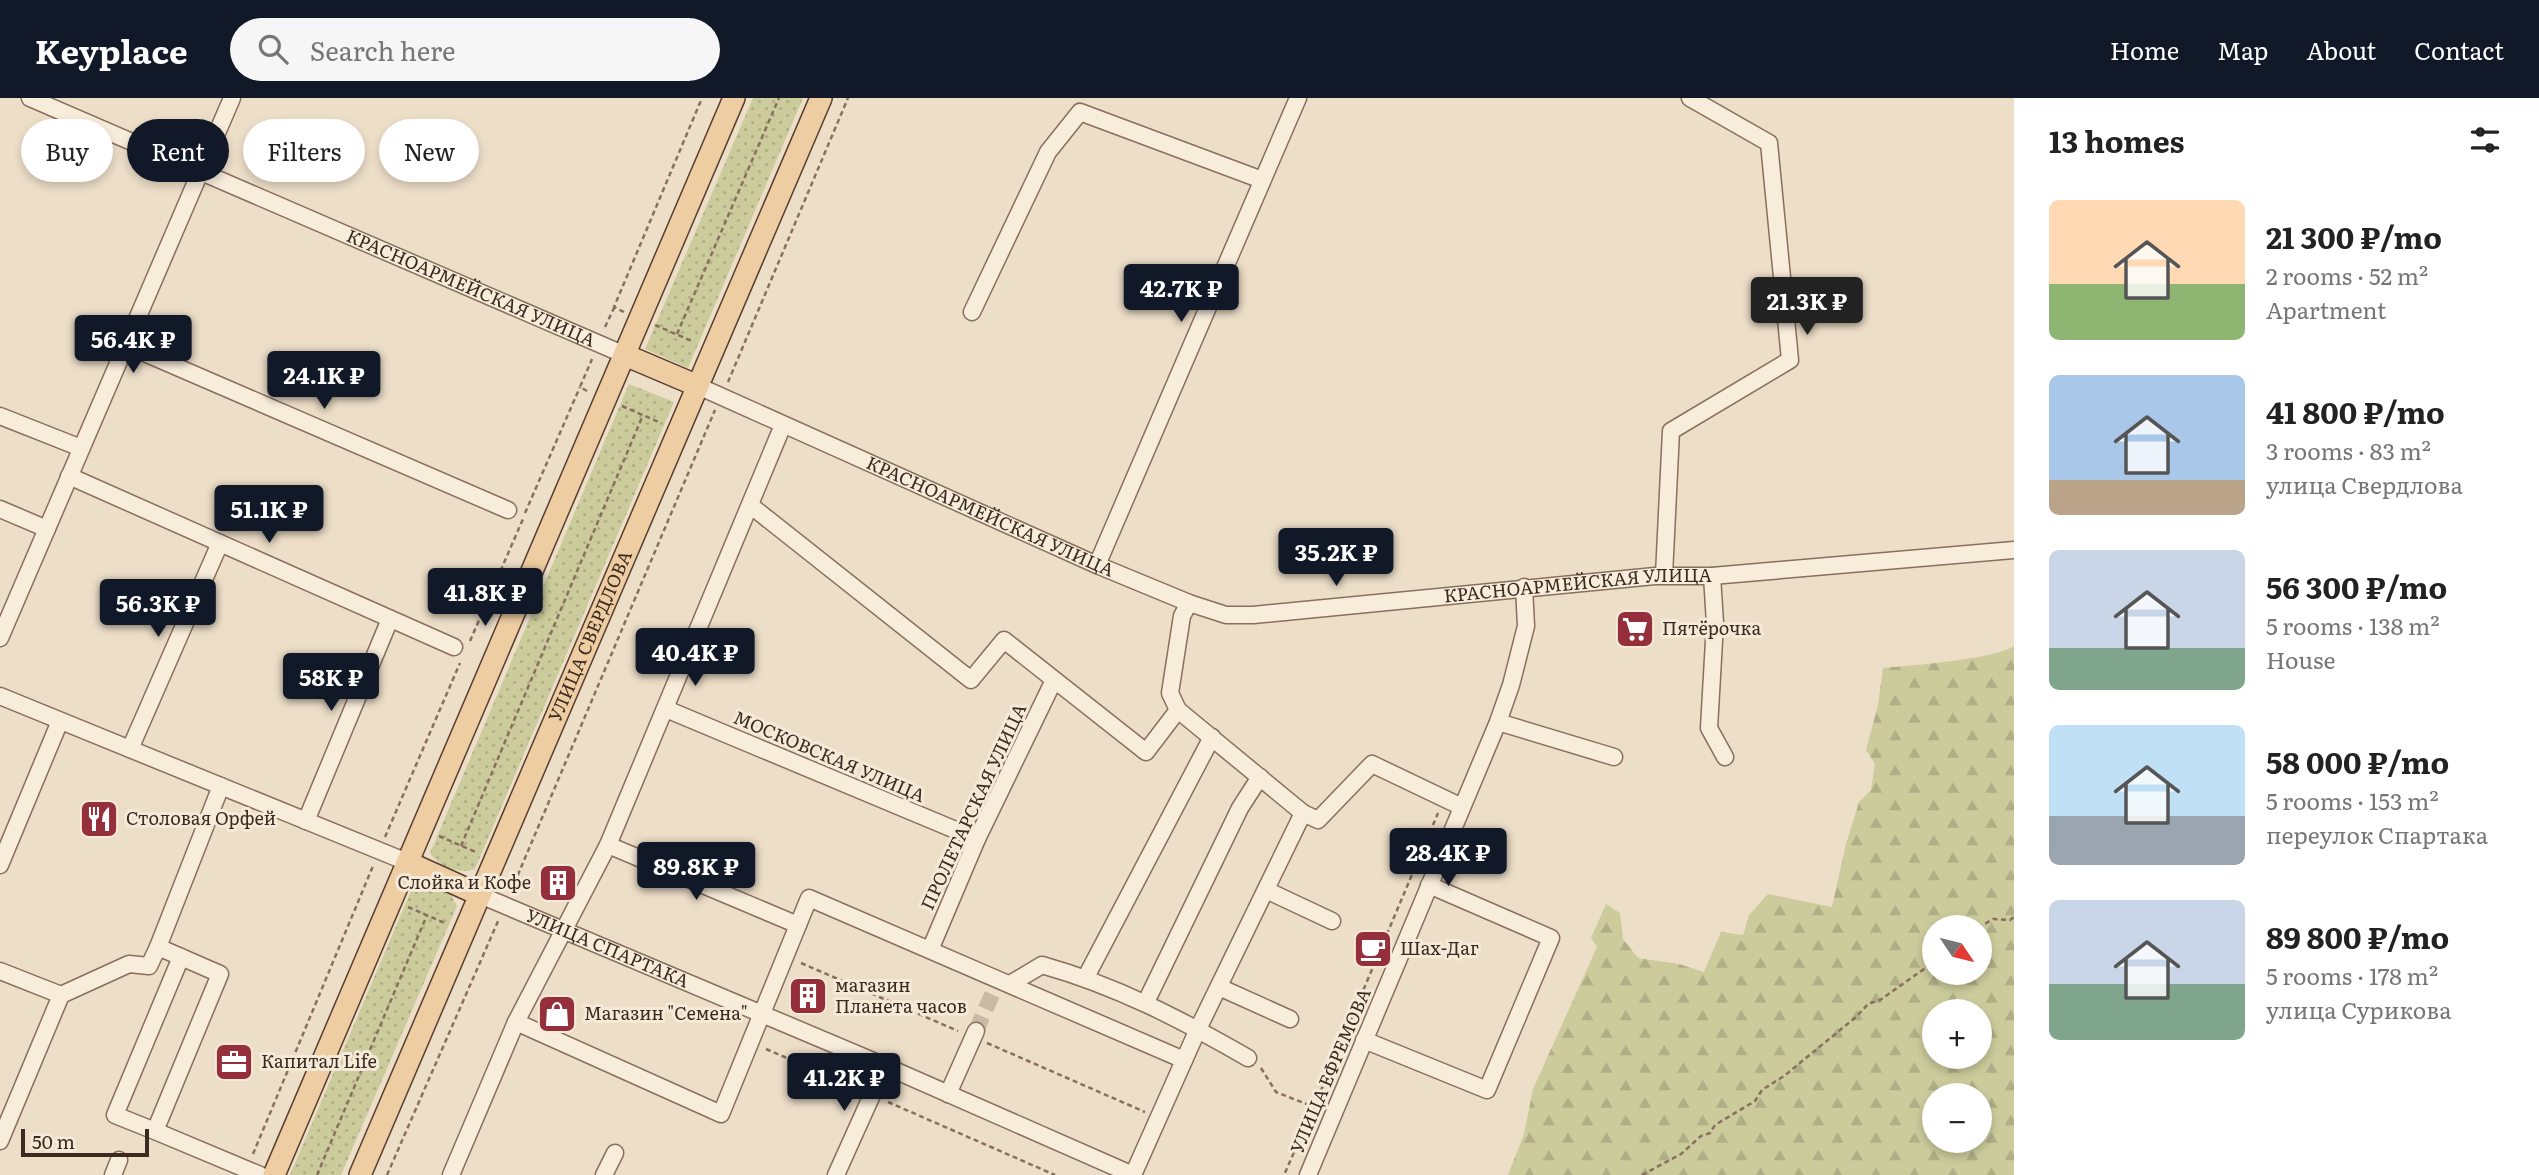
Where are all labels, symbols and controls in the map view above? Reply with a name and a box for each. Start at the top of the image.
search box [230,18,720,81]
text: Keyplace [35,25,188,74]
icon: search [254,30,292,68]
text: Search here [310,30,456,69]
text: Home [2110,32,2179,67]
text: Map [2217,32,2268,67]
text: About [2306,32,2376,67]
text: Contact [2414,32,2504,67]
text: 13 homes [2049,118,2185,162]
chip: Buy [21,119,113,182]
chip: Rent [127,119,229,182]
chip: Filters [243,119,365,182]
chip: New [379,119,479,182]
icon: filters [2466,121,2504,159]
text: 21 300 ₽/mo [2266,214,2442,258]
street label: КРАСНОАРМЕЙСКАЯ УЛИЦА [343,221,600,353]
icon: home [2105,228,2189,312]
text: 2 rooms · 52 m² [2266,258,2428,292]
pin: 42.7K ₽ [1116,264,1246,324]
text: 42.7K ₽ [1140,270,1222,304]
pin: 21.3K ₽ [1742,278,1872,337]
text: 21.3K ₽ [1767,283,1847,317]
text: Apartment [2266,292,2386,326]
pin: 56.4K ₽ [68,316,198,375]
text: 56.4K ₽ [91,321,175,355]
pin: 24.1K ₽ [259,352,389,411]
text: 24.1K ₽ [283,357,365,391]
text: 41 800 ₽/mo [2266,389,2445,433]
icon: home [2105,403,2189,487]
text: 3 rooms · 83 m² [2266,433,2431,467]
street label: КРАСНОАРМЕЙСКАЯ УЛИЦА [862,448,1119,583]
text: улица Свердлова [2266,467,2463,501]
pin: 51.1K ₽ [204,486,334,545]
text: 51.1K ₽ [230,491,308,525]
pin: 35.2K ₽ [1271,528,1401,588]
text: 35.2K ₽ [1294,534,1378,568]
street label: УЛИЦА СВЕРДЛОВА [541,546,638,726]
street label: КРАСНОАРМЕЙСКАЯ УЛИЦА [1443,561,1712,608]
text: 56 300 ₽/mo [2266,564,2447,608]
pin: 41.8K ₽ [420,568,550,628]
text: 41.8K ₽ [444,574,526,608]
icon: home [2105,578,2189,662]
pin: 56.3K ₽ [93,580,223,639]
text: 56.3K ₽ [116,585,200,619]
supermarket icon: Пятёрочка [1614,608,1656,650]
text: 5 rooms · 138 m² [2266,608,2440,642]
place label: Пятёрочка [1662,614,1761,641]
pin: 40.4K ₽ [630,628,760,688]
text: 40.4K ₽ [652,634,738,668]
text: House [2266,642,2335,676]
pin: 58K ₽ [282,654,380,713]
text: 58K ₽ [299,659,363,693]
street label: ПРОЛЕТАРСКАЯ УЛИЦА [913,699,1032,914]
street label: МОСКОВСКАЯ УЛИЦА [730,703,930,808]
text: 58 000 ₽/mo [2266,739,2449,783]
icon: home [2105,753,2189,837]
text: 5 rooms · 153 m² [2266,783,2439,817]
restaurant icon: Столовая Орфей [78,798,120,840]
place label: Столовая Орфей [126,804,276,831]
text: переулок Спартака [2266,817,2488,851]
pin: 28.4K ₽ [1383,828,1513,888]
text: 28.4K ₽ [1406,834,1490,868]
pin: 89.8K ₽ [631,842,761,902]
text: 89.8K ₽ [653,848,739,882]
building icon: Слойка и Кофе [537,862,579,904]
place label: Слойка и Кофе [397,868,531,895]
street label: УЛИЦА СПАРТАКА [522,901,694,994]
text: 89 800 ₽/mo [2266,914,2449,958]
north arrow [1922,915,1992,985]
map controls [1922,915,1992,1153]
cafe icon: Шах-Даг [1352,928,1394,970]
icon: home [2105,928,2189,1012]
place label: Шах-Даг [1400,934,1479,961]
text: 5 rooms · 178 m² [2266,958,2438,992]
place label: магазин Планета часов [835,971,967,1019]
building icon: магазин Планета часов [787,975,829,1017]
street label: УЛИЦА ЕФРЕМОВА [1283,984,1377,1157]
text: улица Сурикова [2266,992,2452,1026]
shop icon: Магазин "Семена" [536,993,578,1035]
place label: Магазин "Семена" [584,999,748,1026]
button: + [1922,999,1992,1069]
office icon: Капитал Life [213,1041,255,1083]
place label: Капитал Life [261,1047,377,1074]
pin: 41.2K ₽ [779,1054,909,1113]
text: 41.2K ₽ [803,1059,885,1093]
button: − [1922,1083,1992,1153]
scale bar [21,1126,149,1158]
text: 50 m [32,1127,75,1155]

